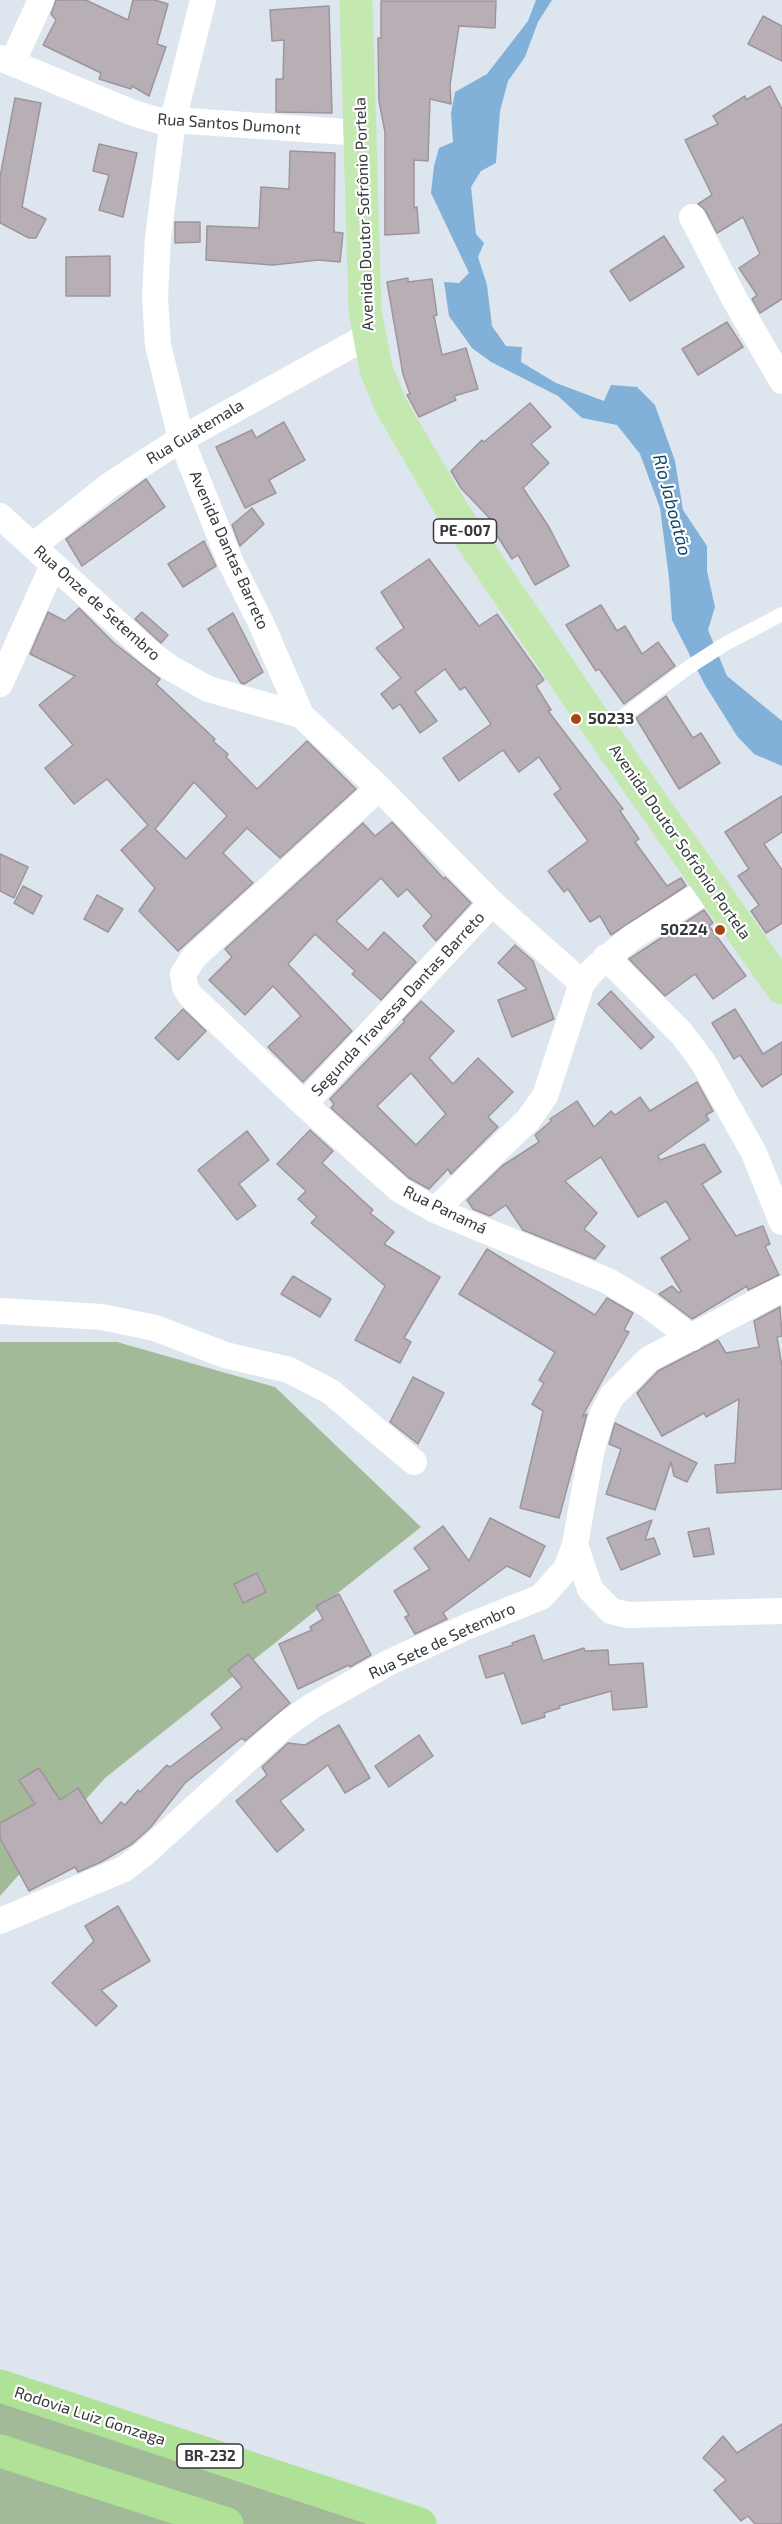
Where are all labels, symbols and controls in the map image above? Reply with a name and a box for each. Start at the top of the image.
street label: Avenida Doutor Sofrônio Portela [350,97,378,331]
street label: Rua Santos Dumont [157,109,301,139]
street label: Rua Guatemala [143,395,247,469]
water label: Rio Jaboatão [648,452,696,558]
street label: Avenida Dantas Barreto [185,468,273,632]
road number: PE-007 [434,519,496,543]
street label: Rua Onze de Setembro [30,541,164,665]
place label: 50233 [588,709,634,729]
marker: 50233 [569,712,583,726]
street label: Avenida Doutor Sofrônio Portela [605,741,755,943]
street label: Segunda Travessa Dantas Barreto [307,908,489,1100]
place label: 50224 [660,920,708,940]
marker: 50224 [713,923,727,937]
street label: Rua Panamá [400,1182,490,1238]
street label: Rua Sete de Setembro [366,1599,518,1683]
street label: Rodovia Luiz Gonzaga [12,2382,168,2450]
road number: BR-232 [177,2444,243,2468]

